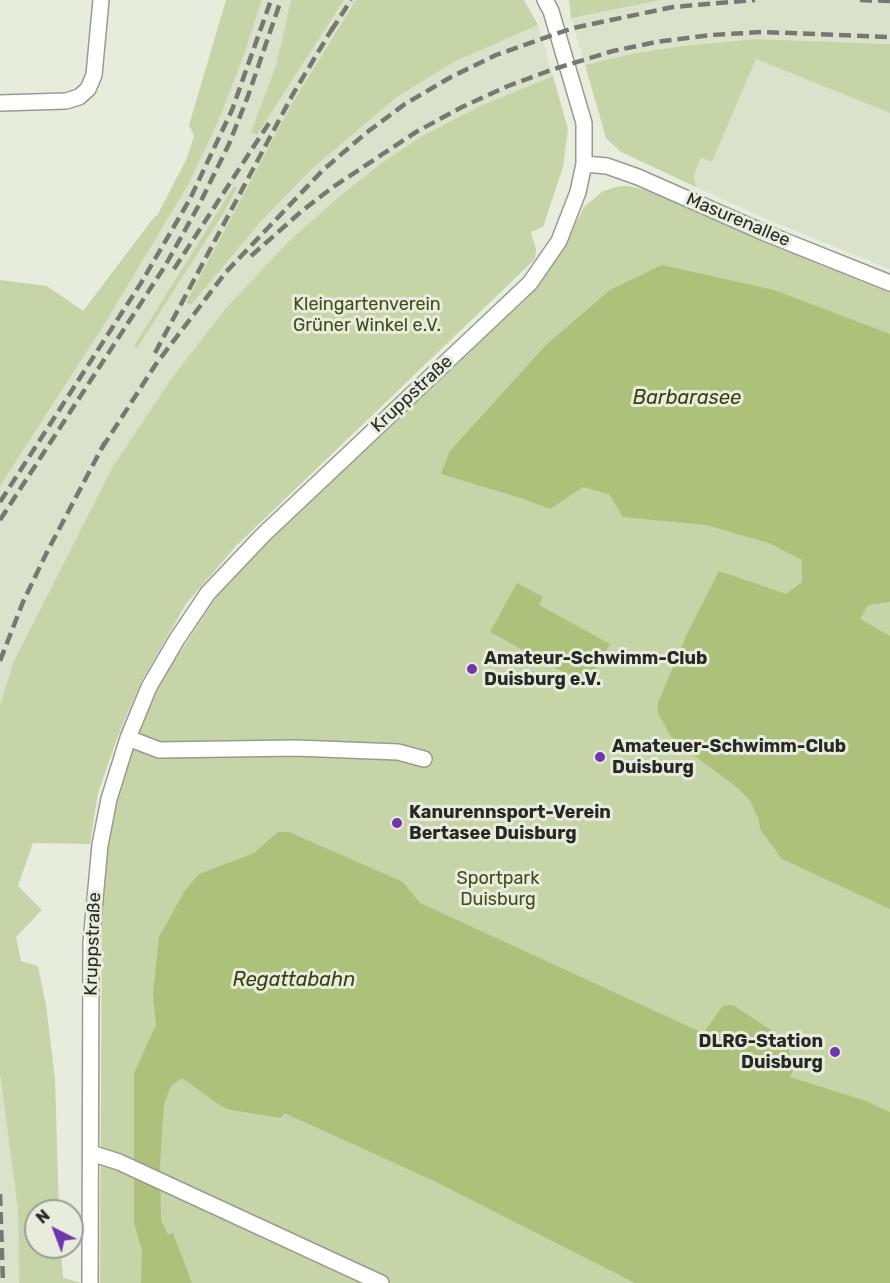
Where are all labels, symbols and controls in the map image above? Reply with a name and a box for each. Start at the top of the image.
street label: Masurenallee [683,188,793,252]
park label: Kleingartenverein Grüner Winkel e.V. [293,294,441,336]
street label: Kruppstraße [367,351,457,437]
water label: Barbarasee [633,386,741,410]
place label: Amateur-Schwimm-Club Duisburg e.V. [484,648,707,690]
marker: Amateur-Schwimm-Club Duisburg e.V. [465,662,479,676]
place label: Amateuer-Schwimm-Club Duisburg [612,736,846,778]
marker: Amateuer-Schwimm-Club Duisburg [593,750,607,764]
place label: Kanurennsport-Verein Bertasee Duisburg [409,802,611,844]
marker: Kanurennsport-Verein Bertasee Duisburg [390,816,404,830]
park label: Sportpark Duisburg [457,868,539,910]
street label: Kruppstraße [80,892,106,996]
water label: Regattabahn [233,968,355,992]
place label: DLRG-Station Duisburg [699,1031,823,1074]
marker: DLRG-Station Duisburg [828,1045,842,1059]
north arrow [24,1199,84,1259]
text: N [32,1206,54,1228]

